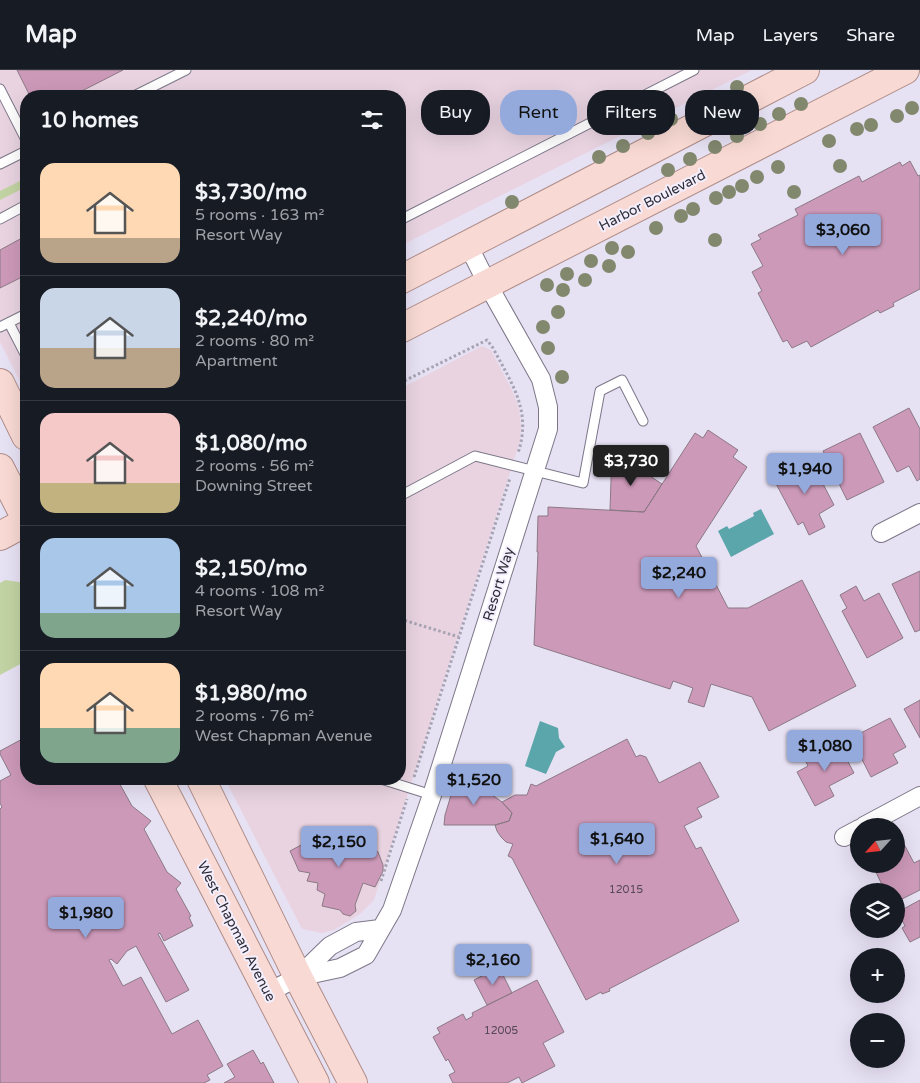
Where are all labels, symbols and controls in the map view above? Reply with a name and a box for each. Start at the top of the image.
text: Map [25,20,77,49]
text: Map [696,24,735,46]
text: Layers [763,24,818,46]
text: Share [846,24,895,46]
chip: Buy [421,90,490,135]
chip: Rent [500,90,577,135]
chip: Filters [587,90,675,135]
chip: New [685,90,759,135]
icon: filters [358,106,386,134]
text: 10 homes [40,108,139,133]
street label: Harbor Boulevard [596,166,708,235]
text: $3,730/mo [195,180,307,205]
icon: home [80,183,140,243]
text: 5 rooms · 163 m² [195,205,324,225]
pin: $3,060 [802,214,884,256]
text: $3,060 [816,220,870,240]
text: Resort Way [195,225,282,245]
text: $2,240/mo [195,306,307,331]
icon: home [80,308,140,368]
text: 2 rooms · 80 m² [195,331,314,351]
text: Apartment [195,351,278,371]
text: $1,080/mo [195,431,307,456]
icon: home [80,433,140,493]
pin: $3,730 [590,444,672,487]
text: $3,730 [604,451,658,471]
pin: $1,940 [764,452,846,495]
text: 2 rooms · 56 m² [195,456,314,476]
text: $1,940 [778,459,832,479]
text: Downing Street [195,476,312,496]
street label: Resort Way [479,545,518,623]
text: $2,150/mo [195,556,307,581]
pin: $2,240 [638,556,720,599]
icon: home [80,558,140,618]
text: $2,240 [652,563,706,583]
text: 4 rooms · 108 m² [195,581,324,601]
text: Resort Way [195,601,282,621]
text: $1,980/mo [195,681,307,706]
icon: home [80,683,140,743]
text: 2 rooms · 76 m² [195,706,314,726]
text: West Chapman Avenue [195,726,372,746]
pin: $1,080 [784,730,866,772]
text: $1,080 [798,736,852,756]
pin: $1,520 [433,764,515,806]
text: $1,520 [447,770,501,790]
north arrow [850,818,905,872]
map controls [850,818,905,1068]
pin: $1,640 [576,822,658,865]
pin: $2,150 [298,826,380,868]
text: $1,640 [590,829,644,849]
text: $2,150 [312,832,366,852]
street label: West Chapman Avenue [194,858,279,1004]
house number: 12015 [609,883,643,896]
button: layers [850,883,905,938]
pin: $1,980 [45,896,127,939]
text: $1,980 [59,903,113,923]
pin: $2,160 [452,944,534,986]
button: + [850,948,905,1003]
text: $2,160 [466,950,520,970]
button: − [850,1013,905,1068]
house number: 12005 [484,1024,518,1037]

